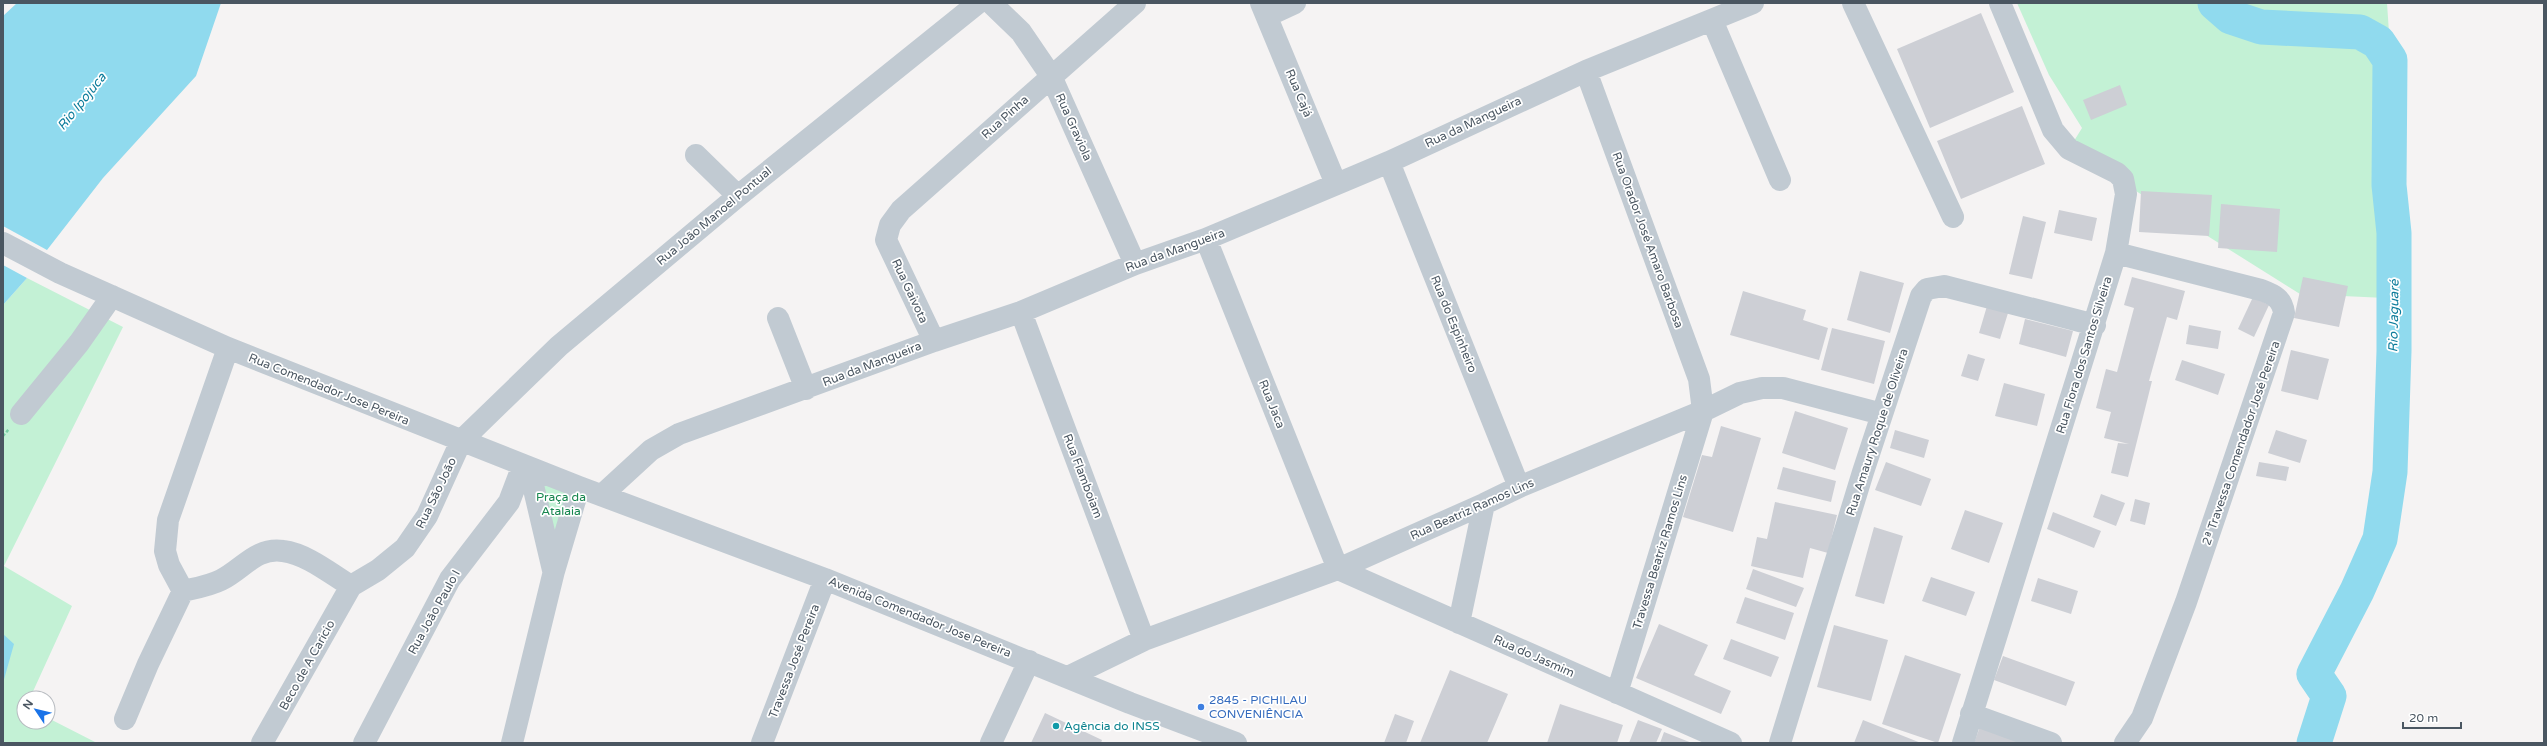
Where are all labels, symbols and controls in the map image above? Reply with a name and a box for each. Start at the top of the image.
street label: Rua Cajá [1283,67,1315,119]
water label: Rio Ipojuca [54,69,110,133]
street label: Rua Graviola [1053,91,1095,163]
street label: Rua Pinha [979,92,1031,142]
street label: Rua da Mangueira [1423,94,1523,150]
street label: Rua Orador José Amaro Barbosa [1610,150,1686,330]
street label: Rua João Manoel Pontual [654,164,774,268]
street label: Rua da Mangueira [1123,226,1227,274]
street label: Rua Gaivota [889,257,931,325]
street label: Rua do Espinheiro [1428,273,1480,375]
street label: Rua Flora dos Santos Silveira [2053,275,2115,435]
water label: Rio Jaguaré [2385,279,2403,353]
street label: Rua da Mangueira [821,339,923,389]
street label: 2ª Travessa Comendador José Pereira [2199,339,2283,547]
street label: Rua Amaury Roque de Oliveira [1843,347,1911,517]
street label: Rua Comendador Jose Pereira [247,350,411,428]
street label: Rua Jaca [1256,378,1288,430]
street label: Rua Flamboiam [1060,432,1106,520]
street label: Rua São João [413,455,459,531]
street label: Travessa Beatriz Ramos Lins [1630,473,1690,631]
street label: Rua Beatriz Ramos Lins [1408,475,1536,543]
park label: Praça da Atalaia [536,490,586,518]
street label: Rua João Paulo I [405,567,463,657]
street label: Avenida Comendador Jose Pereira [827,574,1013,660]
street label: Travessa José Pereira [766,602,822,720]
street label: Beco de A Caricio [276,618,338,712]
street label: Rua do Jasmim [1491,632,1577,680]
north arrow [16,690,56,730]
place label: 2845 - PICHILAU CONVENIÊNCIA [1209,693,1307,721]
text: N [20,697,36,712]
marker: 2845 - PICHILAU CONVENIÊNCIA [1196,702,1206,712]
scale bar [2403,704,2461,730]
text: 20 m [2409,711,2438,725]
place label: Agência do INSS [1064,719,1160,733]
marker: Agência do INSS [1051,721,1061,731]

